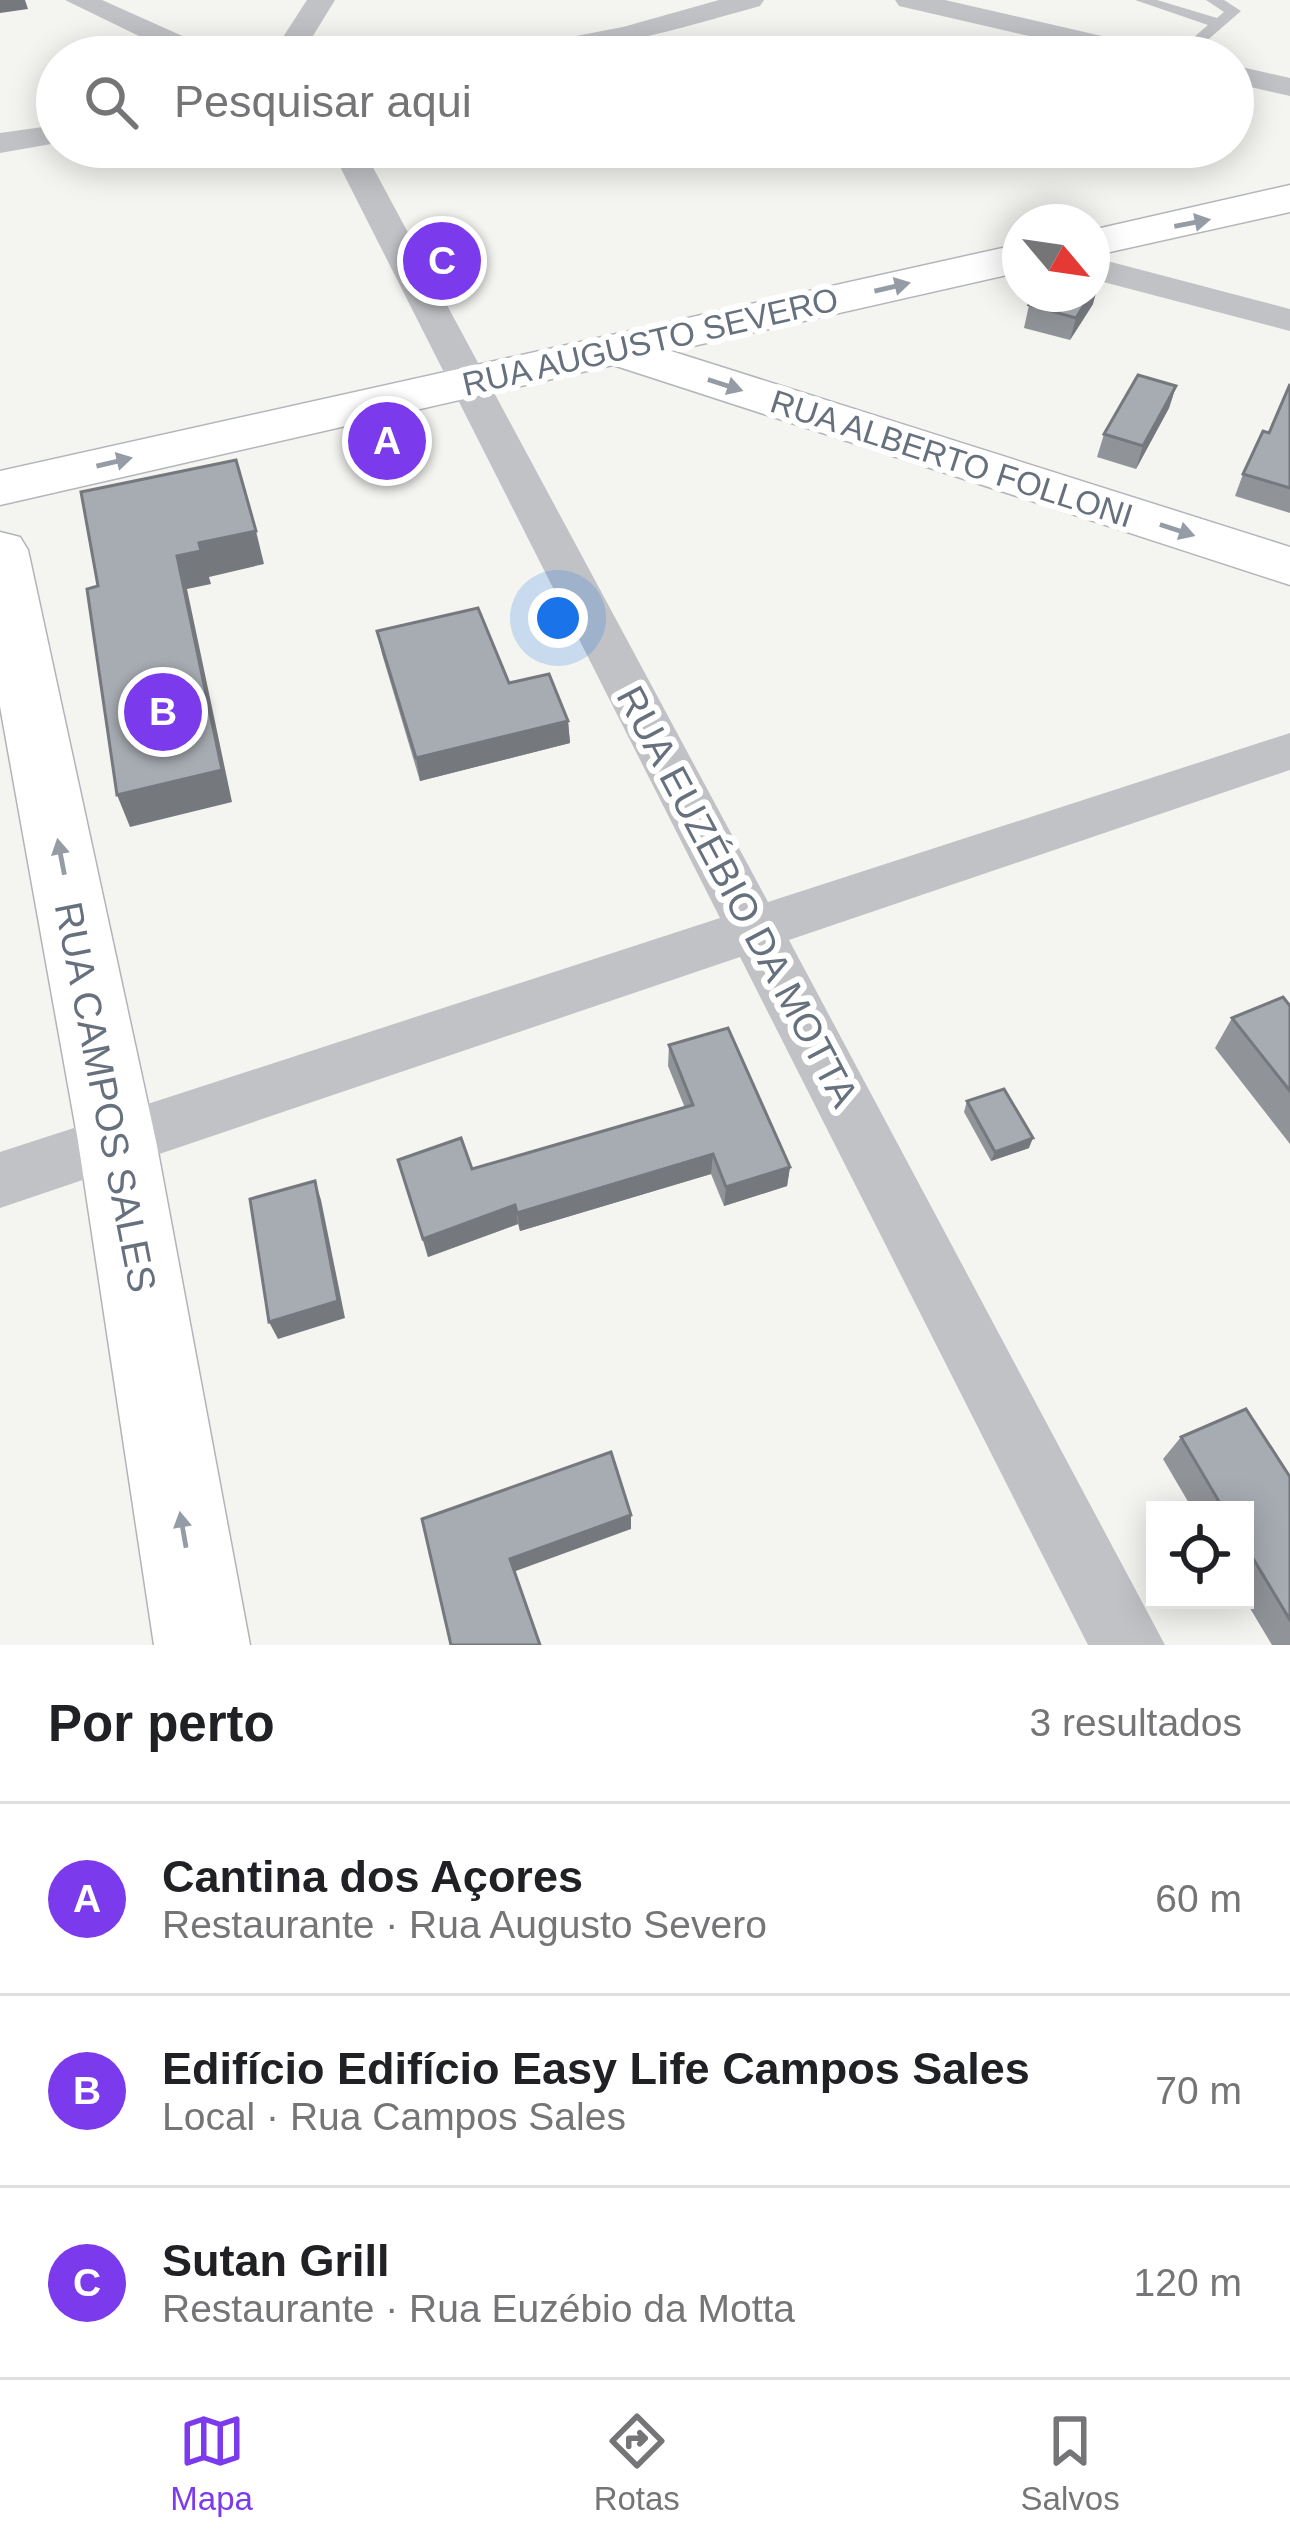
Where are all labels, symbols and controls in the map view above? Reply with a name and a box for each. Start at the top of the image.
search box [36,36,1254,168]
icon: search [78,69,144,135]
text: Pesquisar aqui [174,76,472,127]
north arrow [1002,204,1110,312]
one-way arrow [1173,213,1211,232]
pin: C [403,216,481,306]
one-way arrow [873,276,911,295]
street label: RUA AUGUSTO SEVERO [459,280,842,403]
one-way arrow [707,377,744,395]
street label: RUA ALBERTO FOLLONI [766,382,1138,535]
pin: A [348,396,426,486]
one-way arrow [96,451,134,470]
one-way arrow [1159,521,1196,540]
your location [528,588,588,648]
pin: B [124,667,202,757]
street label: RUA EUZÉBIO DA MOTTA [608,679,867,1114]
one-way arrow [51,837,70,875]
street label: RUA CAMPOS SALES [47,898,164,1296]
map controls [1146,1501,1254,1609]
button: locate [1146,1501,1254,1609]
one-way arrow [173,1510,191,1548]
text: Por perto [48,1695,275,1752]
text: 3 resultados [1030,1701,1242,1744]
text: Cantina dos Açores [162,1851,583,1902]
text: A [73,1877,101,1920]
text: 60 m [1155,1877,1242,1920]
text: Restaurante · Rua Augusto Severo [162,1903,767,1946]
text: Edifício Edifício Easy Life Campos Sales [162,2043,1030,2094]
text: B [73,2069,101,2112]
text: 70 m [1155,2069,1242,2112]
text: Local · Rua Campos Sales [162,2095,626,2138]
text: Sutan Grill [162,2235,390,2286]
text: C [73,2261,101,2304]
text: 120 m [1134,2261,1242,2304]
text: Restaurante · Rua Euzébio da Motta [162,2287,795,2330]
tab: Mapa [170,2408,253,2518]
tab: Rotas [594,2408,680,2518]
tab: Salvos [1021,2408,1120,2518]

